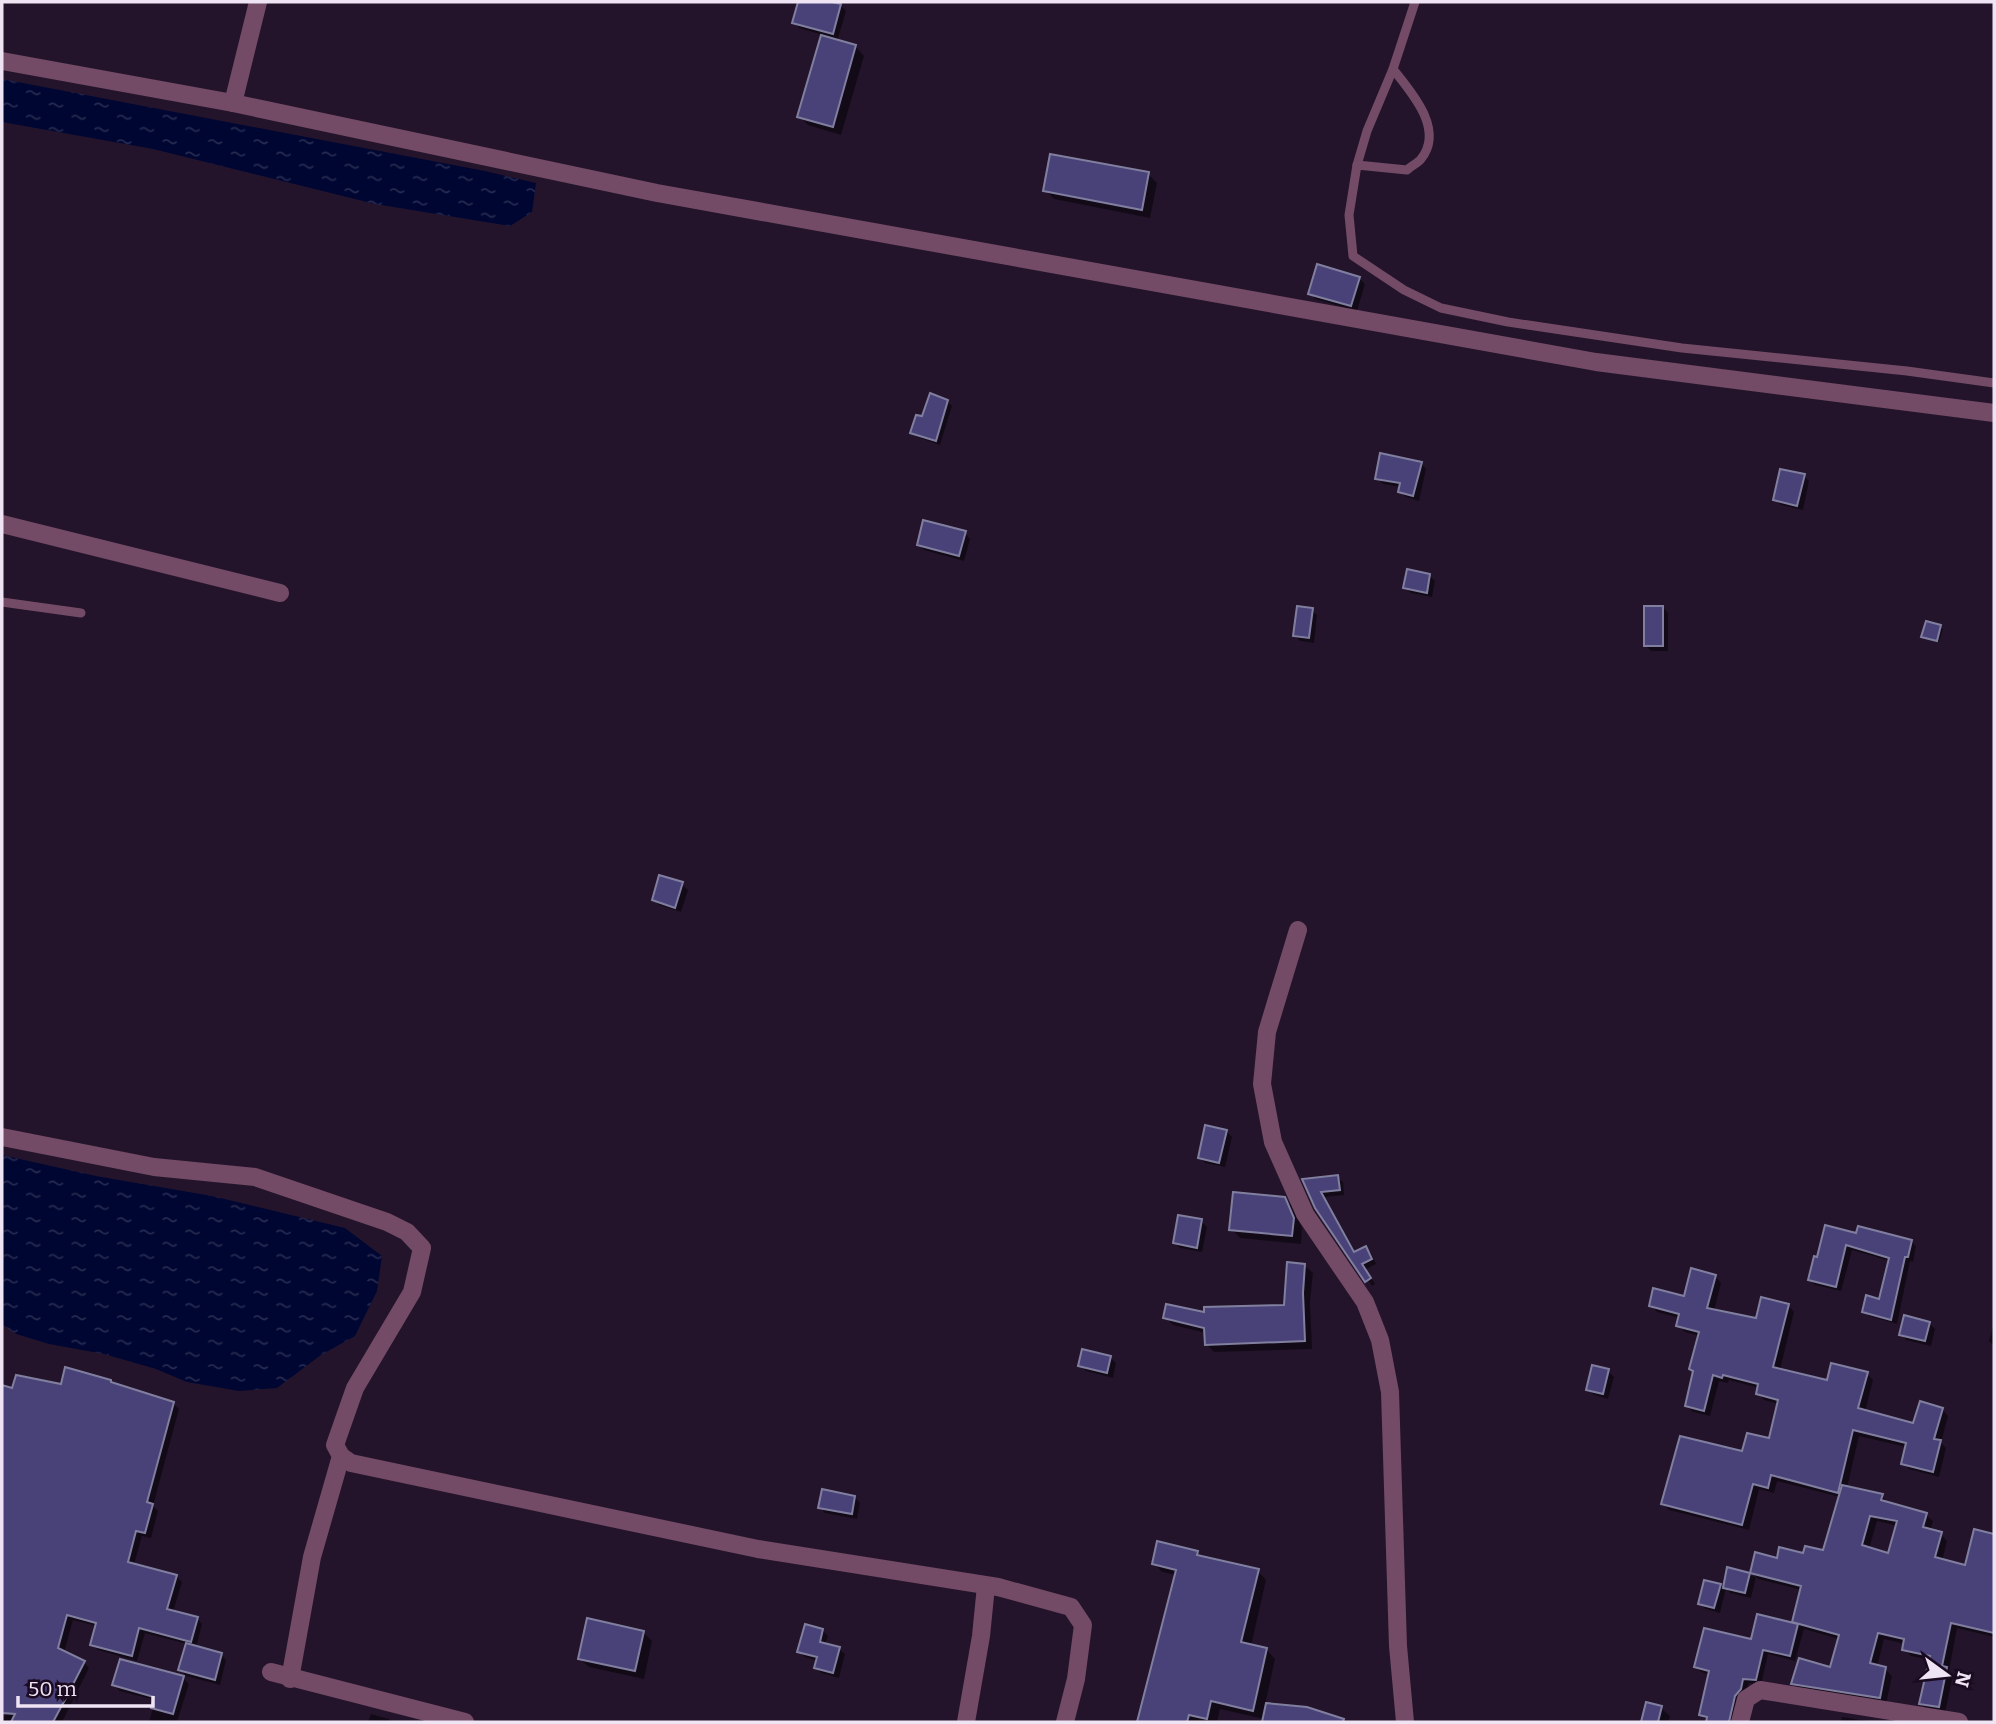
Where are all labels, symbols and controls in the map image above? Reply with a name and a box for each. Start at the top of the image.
north arrow [1912,1640,1982,1710]
scale bar [18,1664,152,1708]
text: N [1950,1669,1976,1690]
text: 50 m [28,1676,77,1702]

